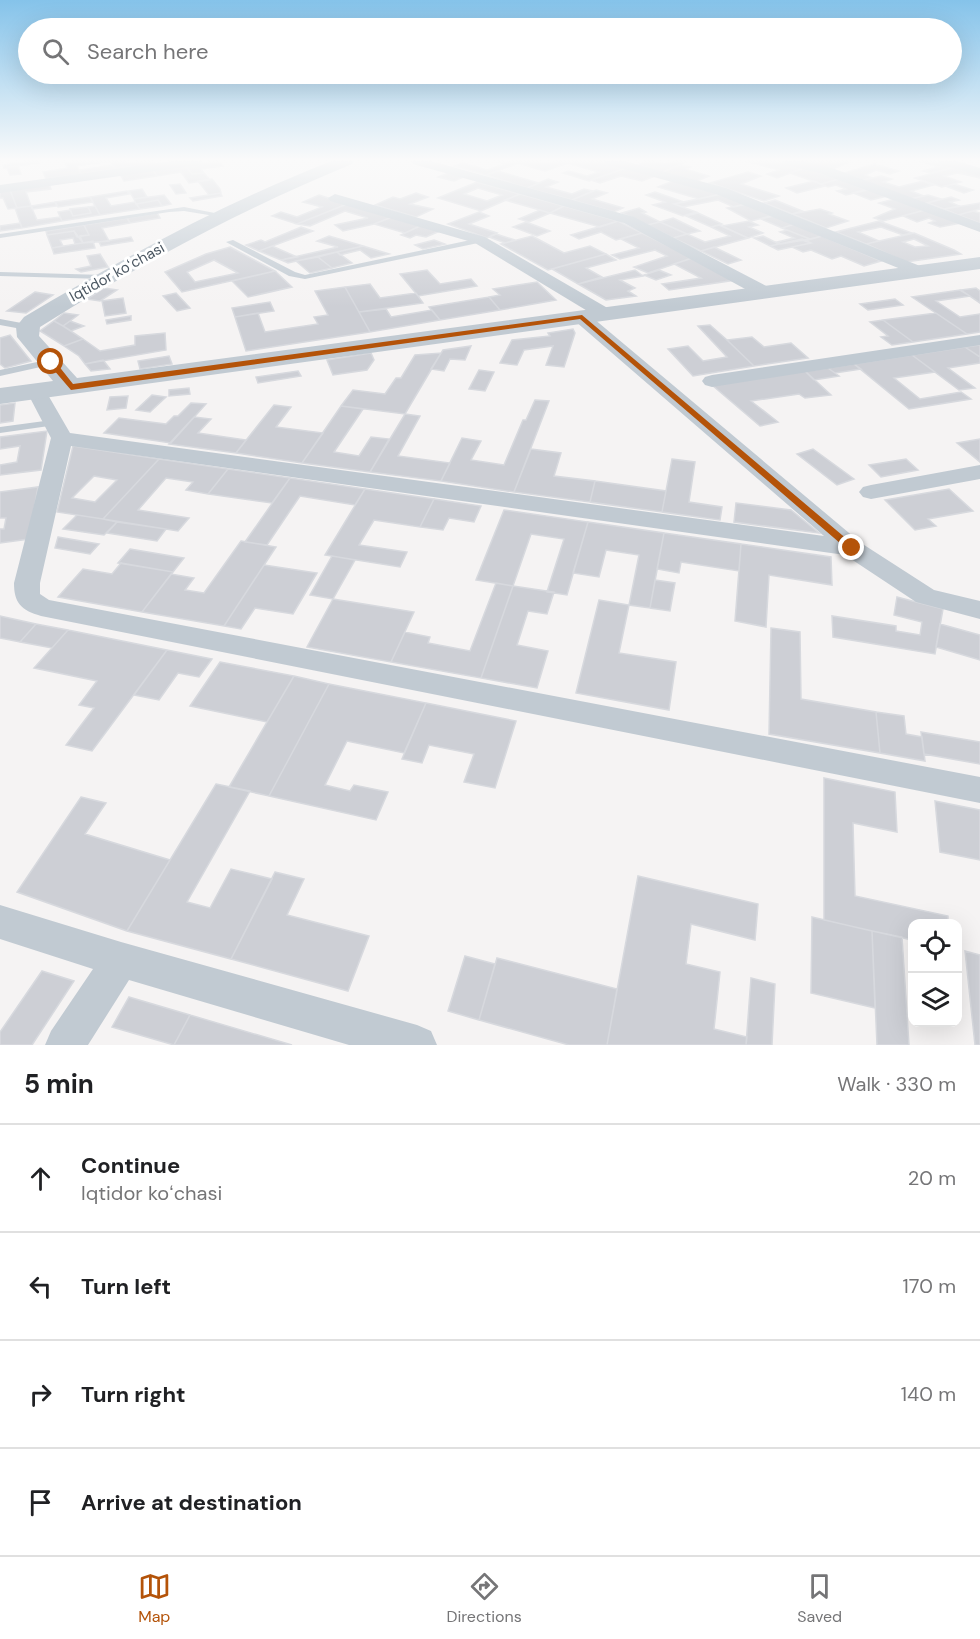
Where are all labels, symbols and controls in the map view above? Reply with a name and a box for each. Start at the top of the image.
search box [18,18,962,84]
icon: search [39,35,72,68]
text: Search here [87,37,208,66]
street label: Iqtidor koʻchasi [66,238,168,306]
route start [37,348,63,374]
route end [838,534,864,560]
map controls [908,919,962,1027]
button: locate [908,919,962,973]
button: layers [908,973,962,1027]
text: 5 min [24,1067,94,1101]
text: Walk · 330 m [837,1071,956,1097]
text: Continue [81,1151,180,1180]
icon: ahead [24,1162,57,1195]
text: 20 m [908,1165,956,1191]
text: Iqtidor koʻchasi [81,1180,222,1206]
icon: left [24,1270,57,1303]
text: Turn left [81,1272,171,1301]
text: 170 m [903,1273,956,1299]
icon: right [24,1378,57,1411]
text: Turn right [81,1380,186,1409]
text: 140 m [901,1381,956,1407]
icon: arrive [24,1486,57,1519]
text: Arrive at destination [81,1488,302,1517]
tab: Map [138,1570,171,1627]
tab: Directions [446,1570,522,1627]
tab: Saved [797,1570,842,1627]

